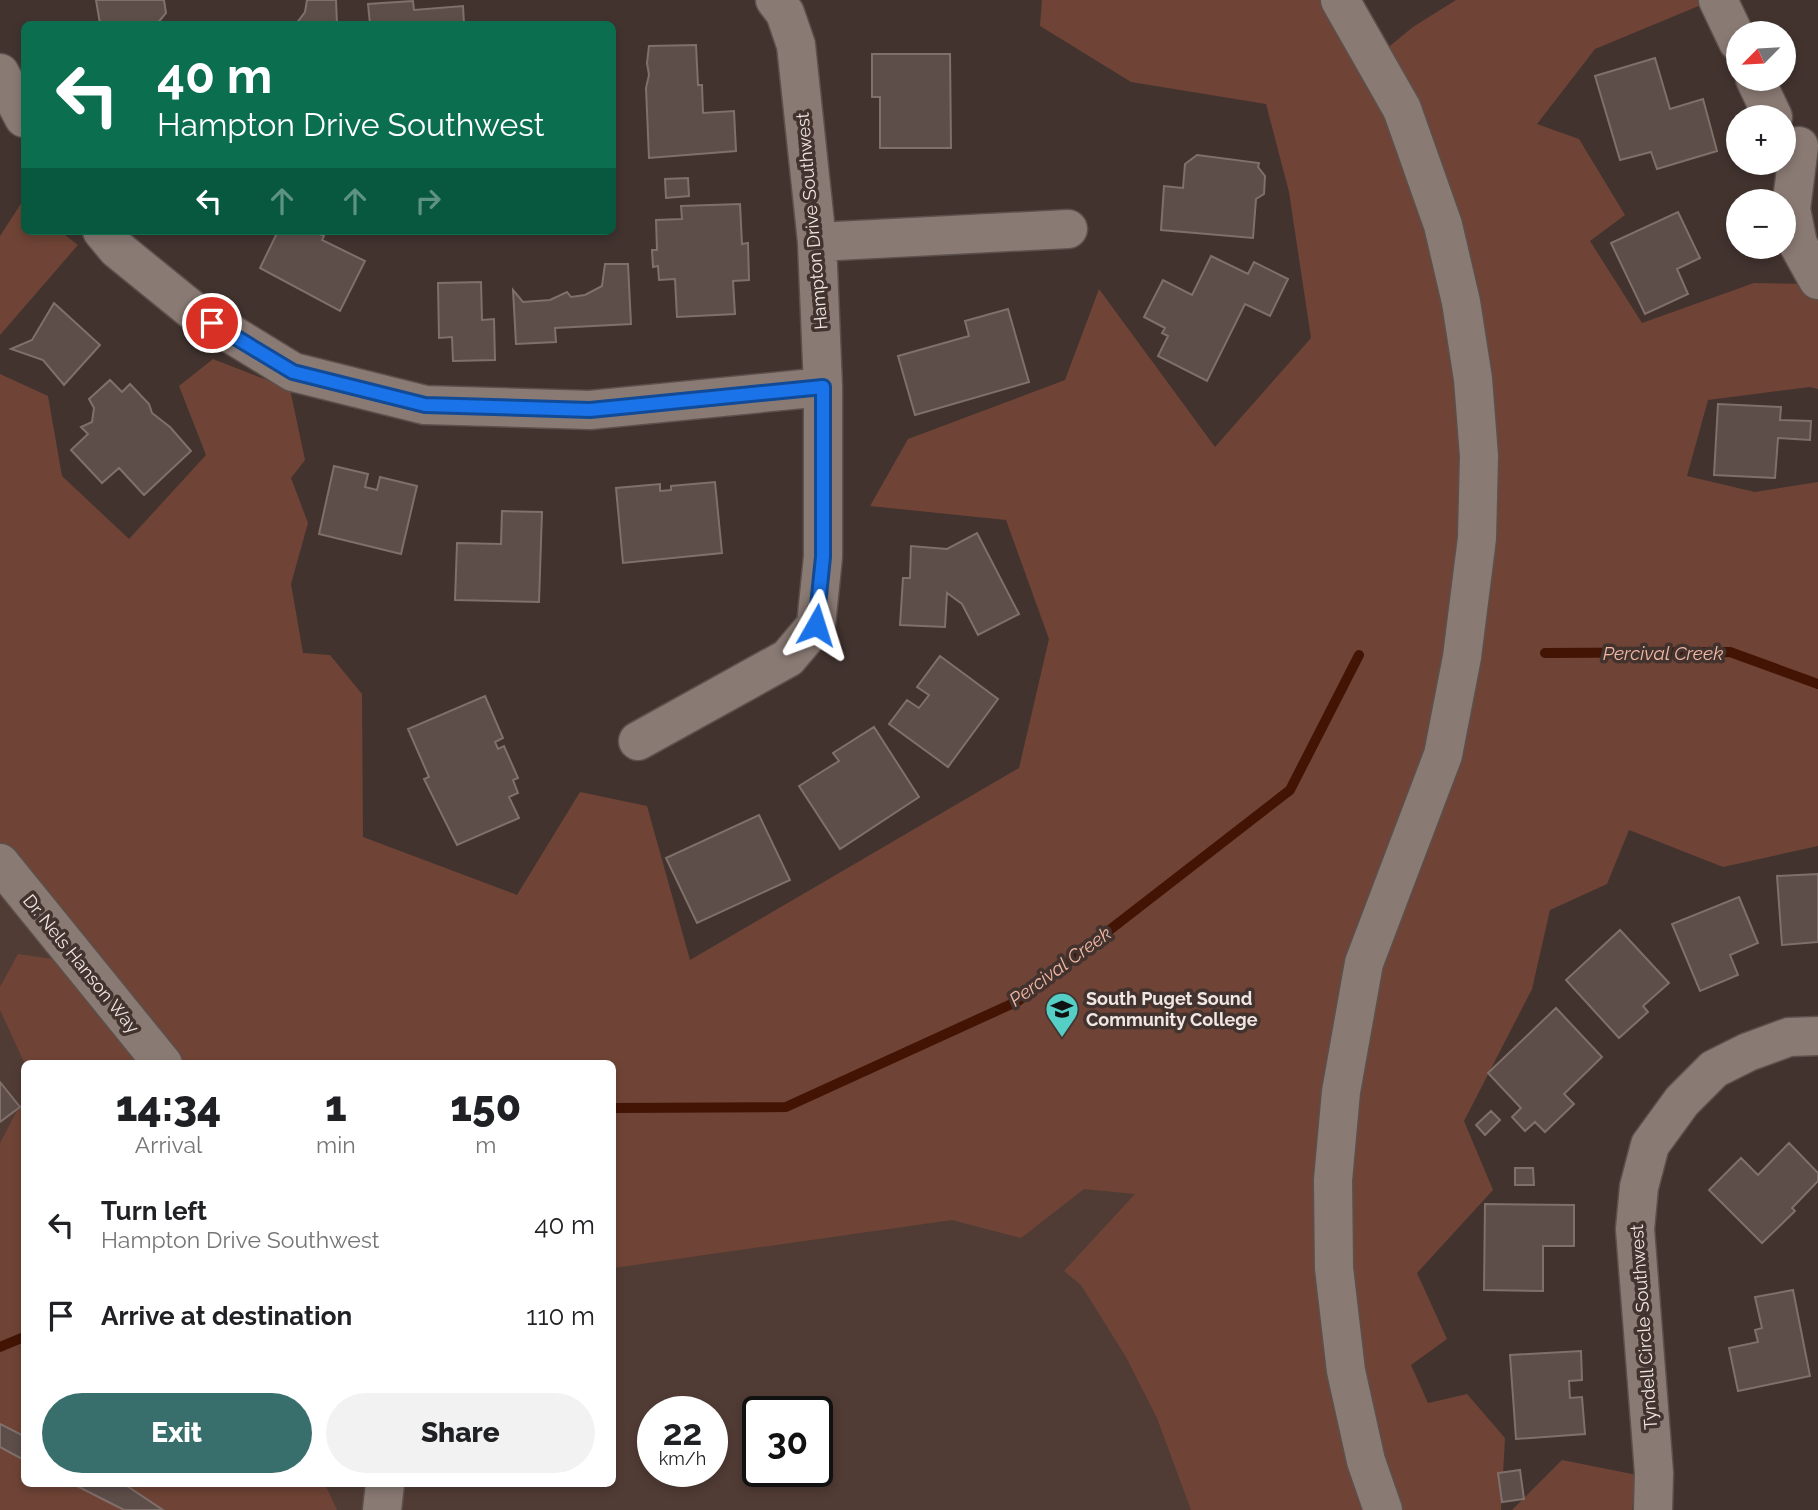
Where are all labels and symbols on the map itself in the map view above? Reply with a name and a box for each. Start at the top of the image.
north arrow [1726,21,1796,91]
street label: Hampton Drive Southwest [792,112,831,331]
pin [182,293,242,353]
position arrow [779,588,853,662]
water label: Percival Creek [1603,642,1723,664]
street label: Dr. Nels Hanson Way [19,890,144,1037]
water label: Percival Creek [1005,922,1115,1010]
place label: South Puget Sound Community College [1086,988,1258,1030]
school or university icon: South Puget Sound Community College [1043,990,1081,1039]
street label: Tyndell Circle Southwest [1626,1224,1661,1430]
speed limit sign: 30 [742,1396,833,1487]

